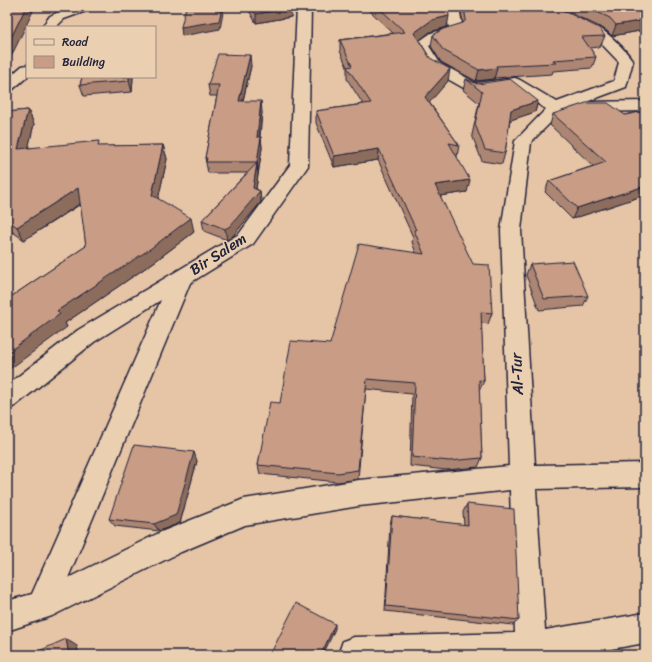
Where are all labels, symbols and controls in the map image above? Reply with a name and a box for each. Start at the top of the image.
legend [26,26,156,78]
text: Road [62,31,89,53]
text: Building [62,51,105,73]
street label: Bir Salem [184,226,252,282]
street label: Al-Tur [503,351,531,397]

